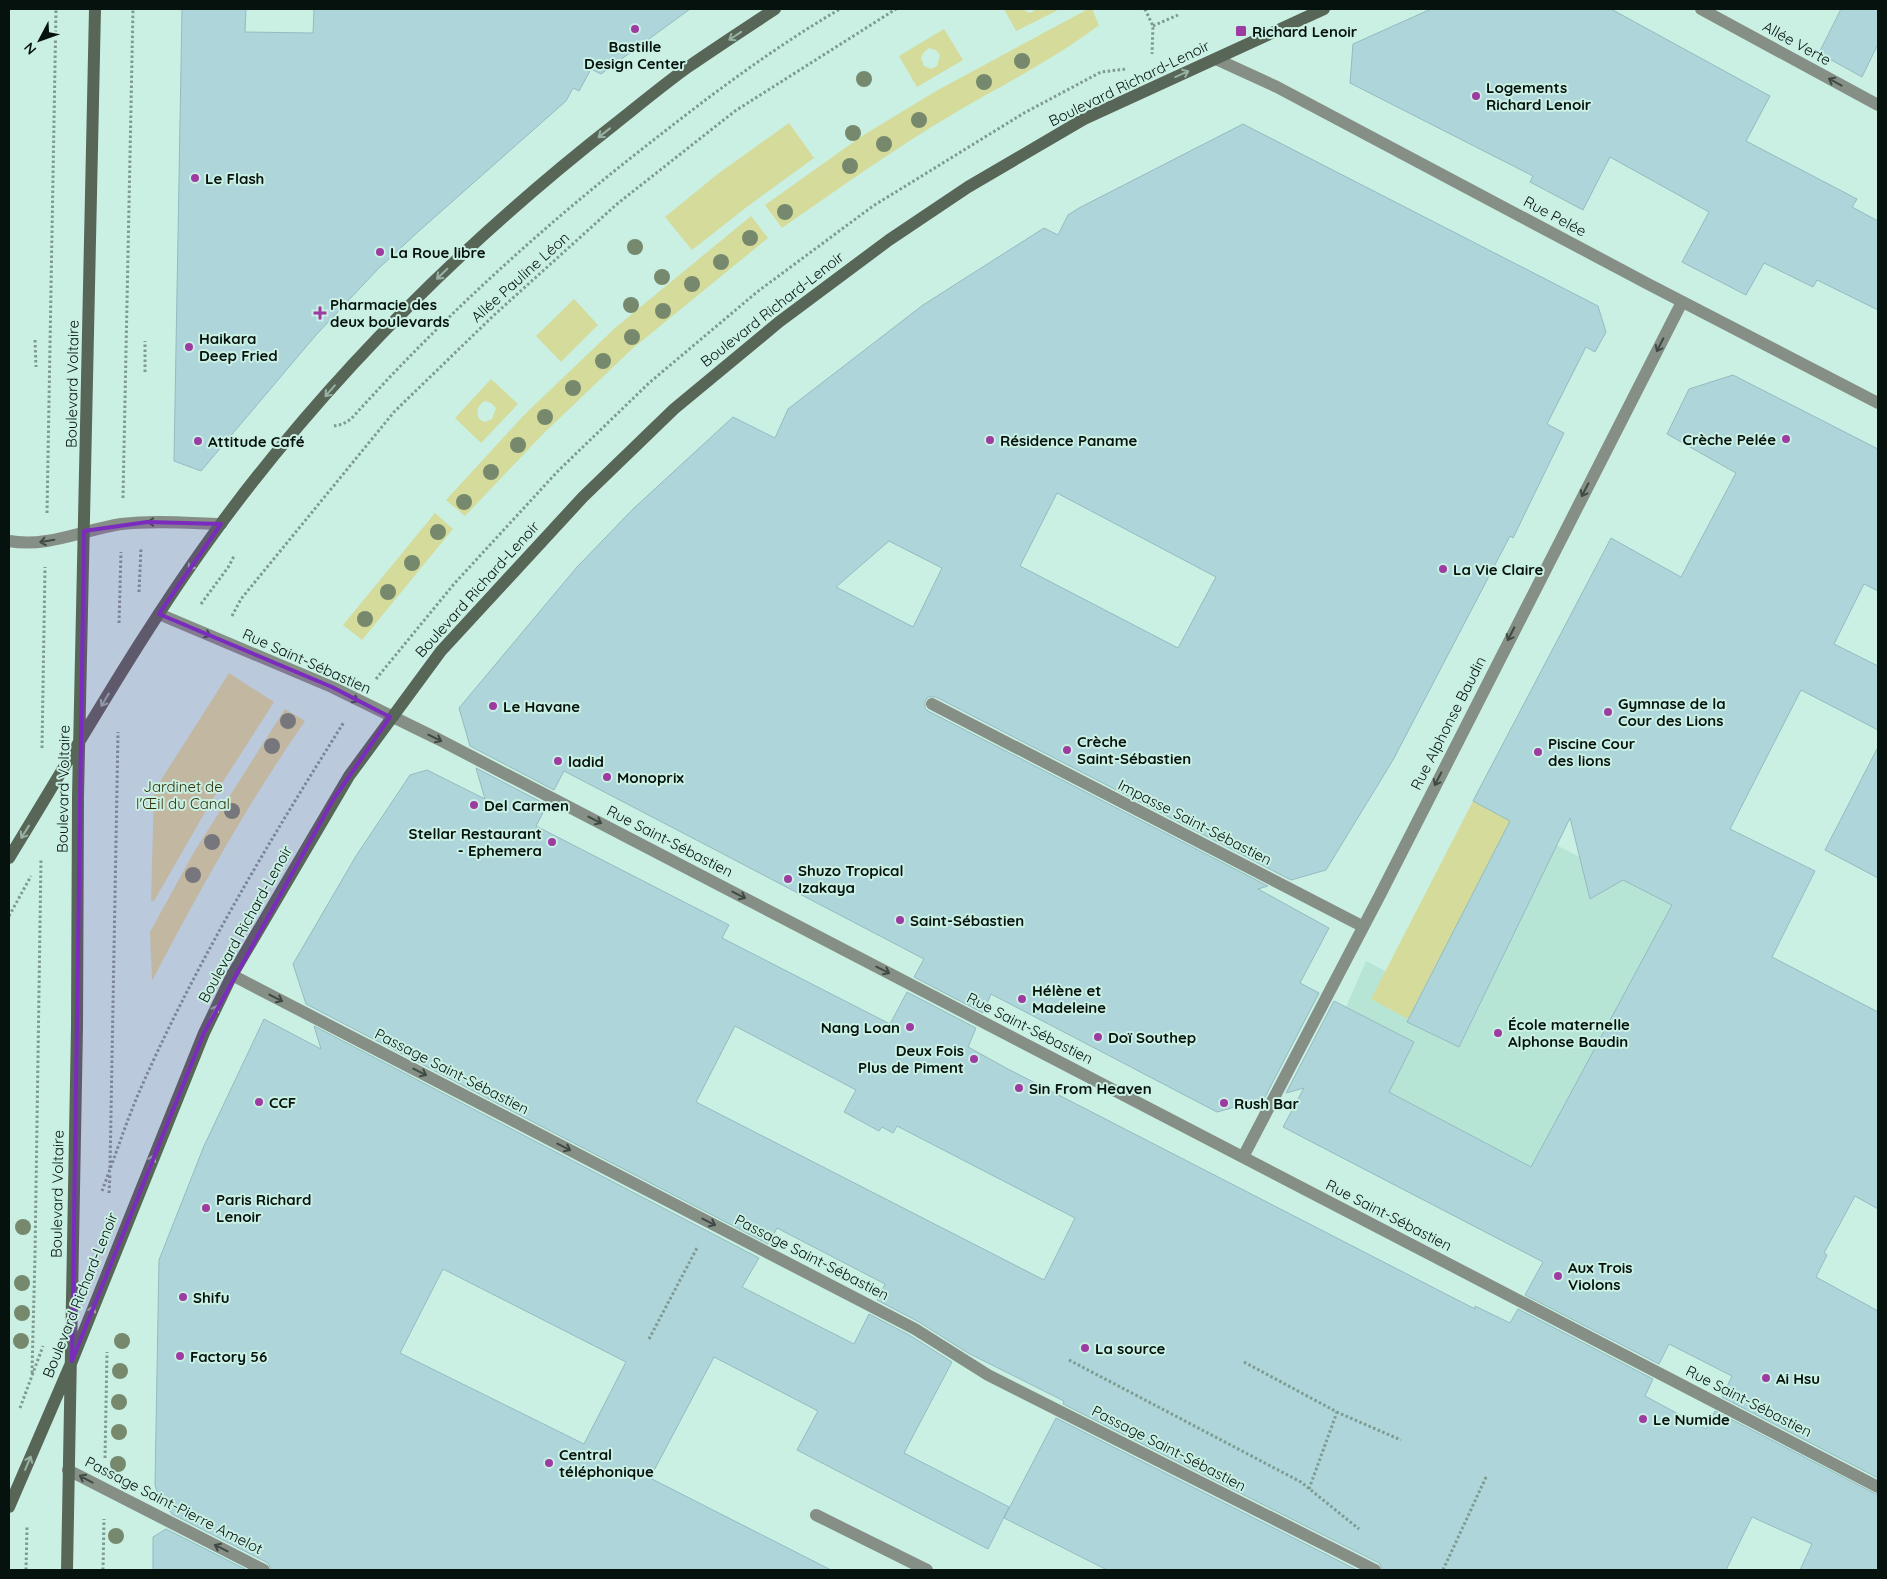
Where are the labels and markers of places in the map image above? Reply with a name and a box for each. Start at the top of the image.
place label: Richard Lenoir [1252,22,1358,41]
marker: Bastille Design Center [629,23,641,35]
marker: Richard Lenoir [1234,24,1248,38]
place label: Bastille Design Center [584,37,686,73]
place label: Logements Richard Lenoir [1486,78,1592,114]
marker: Logements Richard Lenoir [1470,90,1482,102]
place label: Le Flash [205,169,264,188]
marker: Le Flash [189,172,201,184]
place label: La Roue libre [390,243,486,262]
marker: La Roue libre [374,246,386,258]
place label: Pharmacie des deux boulevards [330,295,450,331]
marker: Pharmacie des deux boulevards [314,307,326,319]
place label: Haikara Deep Fried [199,329,278,365]
marker: Haikara Deep Fried [183,341,195,353]
place label: Crèche Pelée [1683,430,1776,449]
place label: Résidence Paname [1000,431,1137,450]
place label: Attitude Café [208,432,305,451]
marker: Crèche Pelée [1780,433,1792,445]
marker: Résidence Paname [984,434,996,446]
marker: Attitude Café [192,435,204,447]
place label: La Vie Claire [1453,560,1543,579]
marker: La Vie Claire [1437,563,1449,575]
place label: Gymnase de la Cour des Lions [1618,694,1726,730]
place label: Le Havane [503,697,580,716]
marker: Le Havane [487,700,499,712]
marker: Gymnase de la Cour des Lions [1602,706,1614,718]
place label: Crèche Saint-Sébastien [1077,732,1191,768]
place label: Piscine Cour des lions [1548,734,1636,770]
marker: Crèche Saint-Sébastien [1061,744,1073,756]
marker: Piscine Cour des lions [1532,746,1544,758]
place label: ladid [568,752,604,771]
marker: ladid [552,755,564,767]
place label: Monoprix [617,768,684,787]
marker: Monoprix [601,771,613,783]
place label: Del Carmen [484,796,569,815]
marker: Del Carmen [468,799,480,811]
place label: Stellar Restaurant - Ephemera [409,824,542,860]
marker: Stellar Restaurant - Ephemera [546,836,558,848]
place label: Shuzo Tropical Izakaya [798,861,903,897]
marker: Shuzo Tropical Izakaya [782,873,794,885]
place label: Saint-Sébastien [910,911,1024,930]
marker: Saint-Sébastien [894,914,906,926]
place label: Hélène et Madeleine [1032,981,1106,1017]
marker: Hélène et Madeleine [1016,993,1028,1005]
place label: École maternelle Alphonse Baudin [1508,1015,1630,1051]
place label: Nang Loan [821,1018,900,1037]
marker: Nang Loan [904,1021,916,1033]
marker: École maternelle Alphonse Baudin [1492,1027,1504,1039]
place label: Doï Southep [1108,1028,1196,1047]
marker: Doï Southep [1092,1031,1104,1043]
place label: Deux Fois Plus de Piment [858,1041,964,1077]
marker: Deux Fois Plus de Piment [968,1053,980,1065]
place label: Sin From Heaven [1029,1079,1152,1098]
marker: Sin From Heaven [1013,1082,1025,1094]
place label: CCF [269,1093,296,1112]
place label: Rush Bar [1234,1094,1299,1113]
marker: CCF [253,1096,265,1108]
marker: Rush Bar [1218,1097,1230,1109]
place label: Paris Richard Lenoir [216,1190,311,1226]
marker: Paris Richard Lenoir [200,1202,212,1214]
place label: Aux Trois Violons [1568,1258,1633,1294]
marker: Aux Trois Violons [1552,1270,1564,1282]
place label: Shifu [193,1288,230,1307]
marker: Shifu [177,1291,189,1303]
place label: La source [1095,1339,1165,1358]
marker: La source [1079,1342,1091,1354]
place label: Factory 56 [190,1347,267,1366]
marker: Factory 56 [174,1350,186,1362]
place label: Ai Hsu [1776,1369,1820,1388]
marker: Ai Hsu [1760,1372,1772,1384]
place label: Le Numide [1653,1410,1730,1429]
marker: Le Numide [1637,1413,1649,1425]
place label: Central téléphonique [559,1445,654,1481]
marker: Central téléphonique [543,1457,555,1469]

